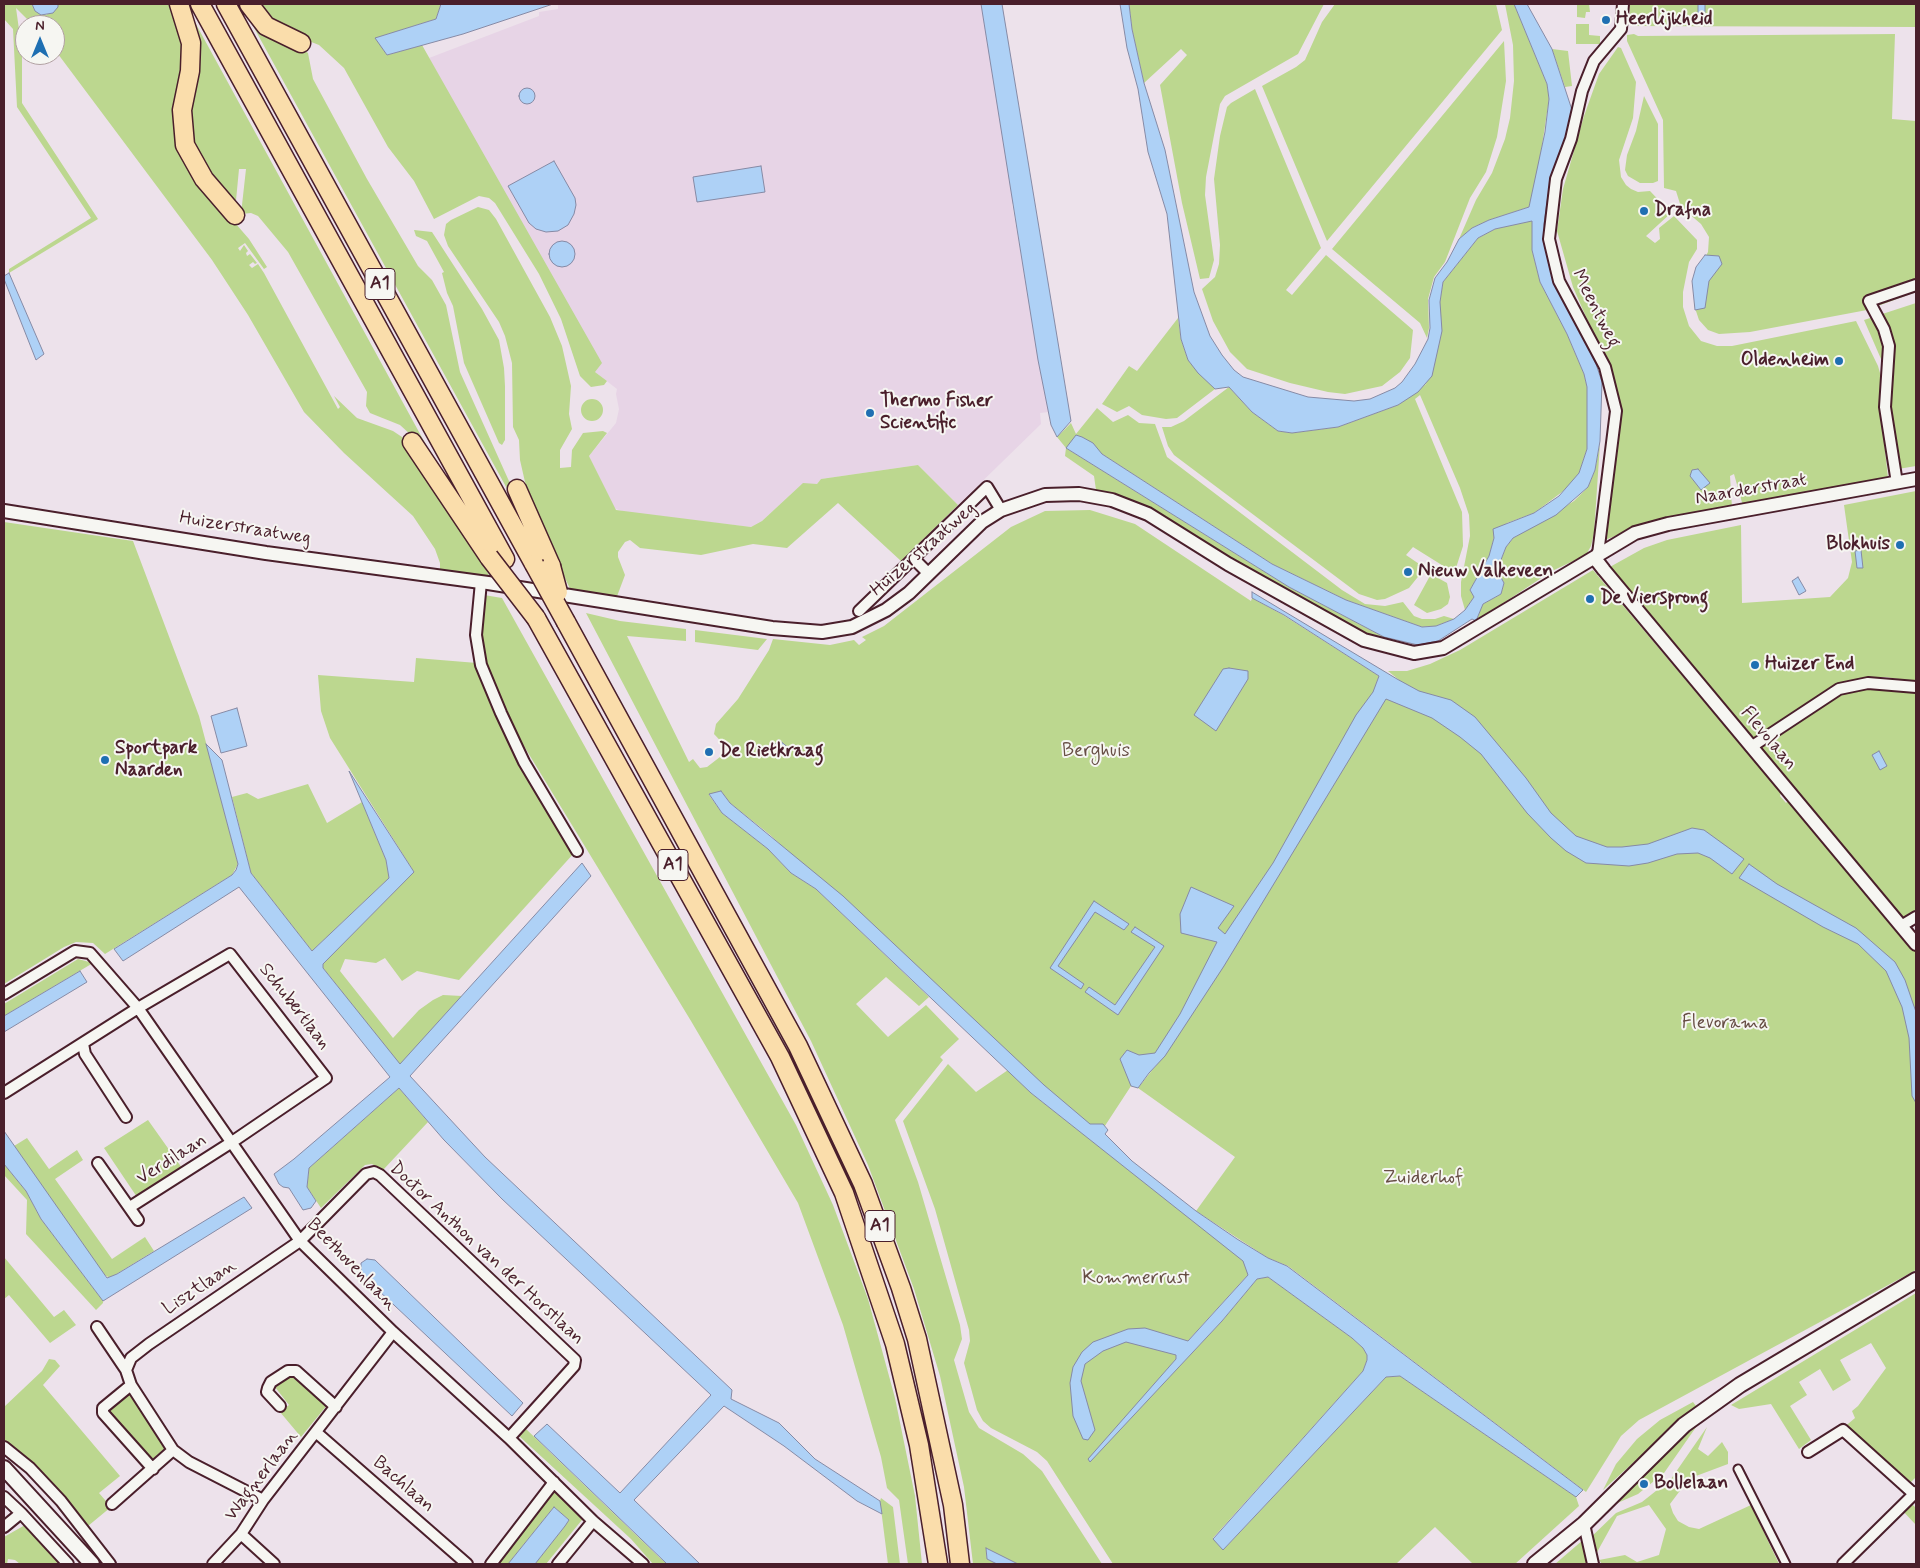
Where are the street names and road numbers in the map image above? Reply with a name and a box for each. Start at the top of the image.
street label: Meentweg [1566,266,1624,352]
road number: A1 [365,268,395,300]
street label: Naarderstraat [1694,469,1808,511]
street label: Huizerstraatweg [866,498,982,602]
street label: Huizerstraatweg [178,507,312,551]
street label: Flevolaan [1735,702,1801,776]
road number: A1 [658,850,688,880]
street label: Schubertlaan [253,959,335,1055]
street label: Verdilaan [133,1129,211,1191]
street label: Doctor Anthon van der Horstlaan [384,1157,588,1351]
road number: A1 [865,1210,895,1242]
street label: Beethovenlaan [301,1214,401,1316]
street label: Lisztlaan [159,1255,241,1321]
street label: Wagnerlaan [220,1426,304,1526]
street label: Bachlaan [367,1452,439,1518]

